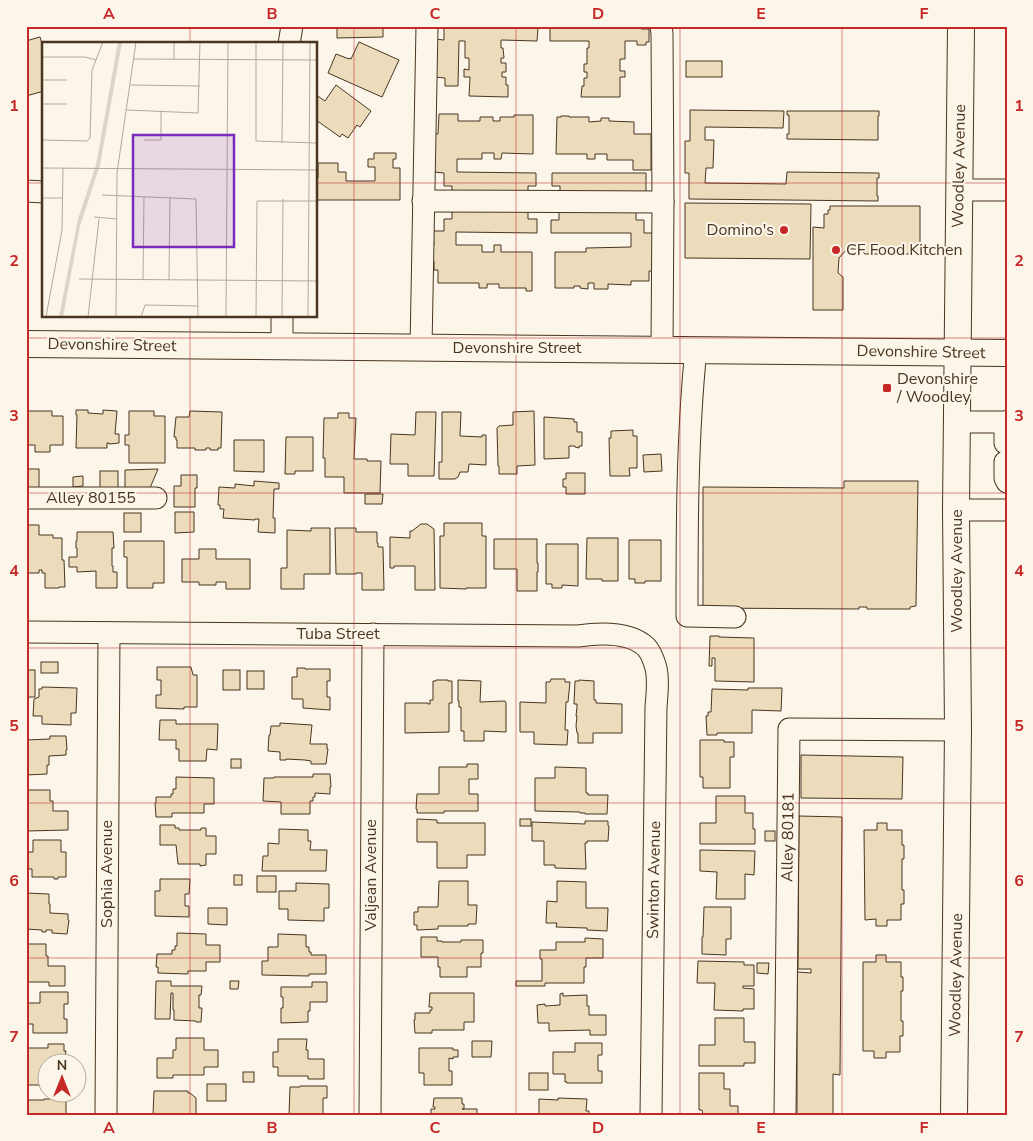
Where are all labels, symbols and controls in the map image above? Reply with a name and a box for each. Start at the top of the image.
text: A [103,3,115,25]
text: B [266,3,278,25]
text: C [430,3,441,25]
text: D [592,3,604,25]
text: E [756,3,766,25]
text: F [920,3,929,25]
inset map [42,42,318,318]
text: 1 [9,95,19,117]
text: 1 [1014,95,1024,117]
street label: Woodley Avenue [947,104,971,228]
place label: Domino's [707,219,774,241]
marker: Domino's [778,224,790,236]
place label: CF Food Kitchen [846,239,963,261]
marker: CF Food Kitchen [830,244,842,256]
text: 2 [9,250,19,272]
text: 2 [1014,250,1024,272]
street label: Devonshire Street [47,333,177,357]
street label: Devonshire Street [453,337,582,359]
street label: Devonshire Street [856,340,986,364]
place label: Devonshire / Woodley [896,368,978,408]
marker: Devonshire / Woodley [881,382,893,394]
text: 3 [9,405,19,427]
text: 3 [1014,405,1024,427]
street label: Alley 80155 [46,487,136,509]
street label: Woodley Avenue [946,509,968,633]
text: 4 [9,560,19,582]
text: 4 [1014,560,1024,582]
street label: Tuba Street [296,623,380,645]
text: 5 [9,715,19,737]
text: 5 [1014,715,1024,737]
street label: Alley 80181 [776,792,800,882]
street label: Valjean Avenue [360,819,382,932]
street label: Sophia Avenue [96,820,118,928]
street label: Swinton Avenue [642,821,666,939]
text: 6 [9,870,19,892]
text: 6 [1014,870,1024,892]
street label: Woodley Avenue [944,913,968,1037]
text: 7 [9,1026,19,1048]
text: 7 [1014,1026,1024,1048]
north arrow [38,1054,88,1104]
text: N [57,1056,67,1075]
text: A [103,1117,115,1139]
text: B [266,1117,278,1139]
text: C [430,1117,441,1139]
text: D [592,1117,604,1139]
text: E [756,1117,766,1139]
text: F [920,1117,929,1139]

